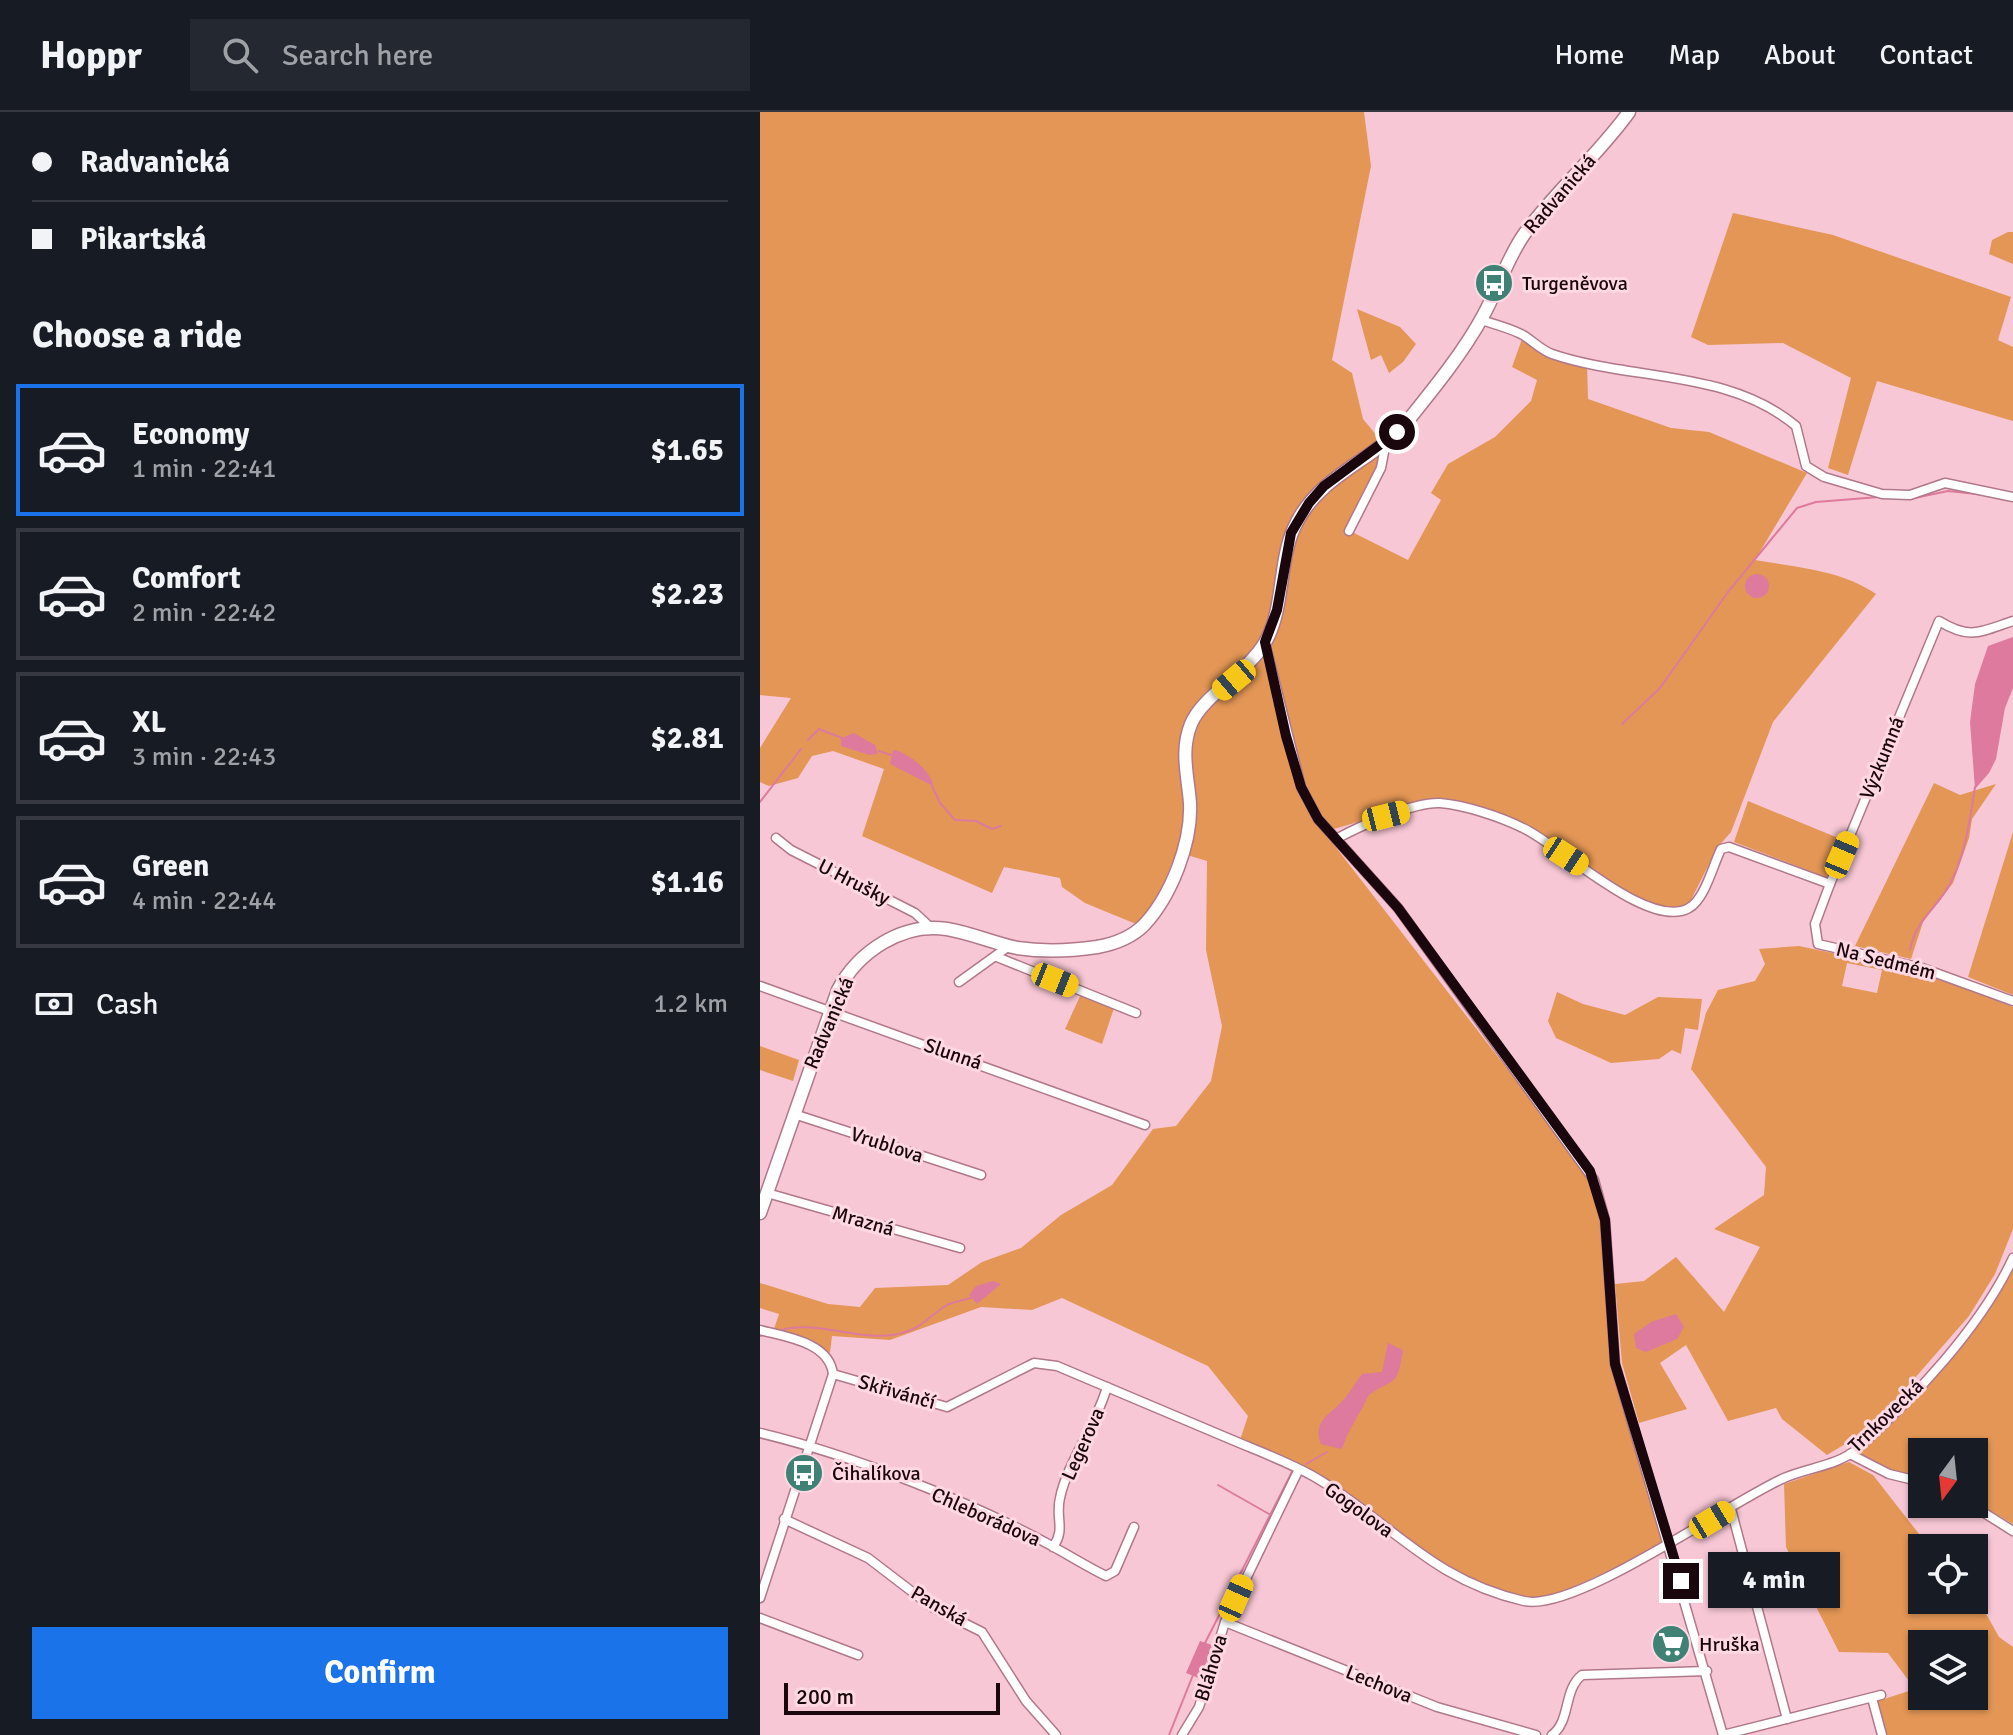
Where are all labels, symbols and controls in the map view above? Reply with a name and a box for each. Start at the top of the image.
search box [190,19,750,91]
text: Hoppr [40,32,142,79]
icon: search [218,33,262,77]
text: Search here [282,37,433,74]
text: Home [1555,38,1624,72]
text: Map [1668,38,1720,72]
text: About [1764,38,1836,72]
text: Contact [1880,38,1973,72]
text: Radvanická [80,144,230,181]
street label: Radvanická [1519,149,1601,239]
text: Pikartská [80,221,206,258]
bus stop icon: Turgeněvova [1473,262,1515,304]
place label: Turgeněvova [1522,271,1628,296]
text: Choose a ride [32,313,242,358]
icon: car [36,414,108,486]
route start [1379,414,1415,450]
text: Economy [132,416,249,453]
text: $1.65 [651,432,724,469]
text: 1 min · 22:41 [132,453,276,485]
icon: car [36,558,108,630]
text: Comfort [132,560,241,597]
text: $2.23 [651,576,724,613]
text: 2 min · 22:42 [132,597,276,629]
car [1208,655,1260,705]
icon: car [36,702,108,774]
text: XL [132,704,166,741]
street label: Výzkumná [1854,713,1910,803]
text: $2.81 [651,720,724,757]
text: 3 min · 22:43 [132,741,276,773]
car [1360,799,1412,833]
car [1822,828,1862,882]
car [1539,833,1593,879]
icon: car [36,846,108,918]
text: Green [132,848,209,885]
street label: U Hrušky [814,853,895,911]
text: $1.16 [651,864,724,901]
text: 4 min · 22:44 [132,885,276,917]
street label: Na Sedmém [1834,937,1938,985]
car [1028,960,1082,1000]
street label: Radvanická [798,973,860,1073]
icon: cash [32,982,76,1026]
text: Cash [96,986,159,1023]
text: 1.2 km [654,988,728,1020]
street label: Slunná [921,1032,985,1076]
street label: Vrublova [847,1122,927,1168]
street label: Mrazná [829,1200,897,1242]
street label: Skřivánčí [855,1369,939,1415]
street label: Trnkovecká [1843,1374,1929,1458]
street label: Legerova [1056,1404,1110,1484]
north arrow [1908,1438,1988,1518]
map controls [1908,1438,1988,1710]
bus stop icon: Čihalíkova [783,1452,825,1494]
place label: Čihalíkova [832,1461,921,1486]
street label: Gogolova [1320,1477,1398,1543]
street label: Chleborádova [928,1482,1044,1552]
car [1685,1497,1739,1543]
button: locate [1908,1534,1988,1614]
callout: 4 min [1709,1553,1841,1609]
route end [1663,1563,1699,1599]
text: 4 min [1743,1564,1805,1596]
car [1215,1571,1257,1625]
street label: Panská [906,1580,972,1632]
supermarket icon: Hruška [1650,1623,1692,1665]
button: Confirm [32,1627,728,1719]
button: layers [1908,1630,1988,1710]
street label: Bláhova [1189,1632,1233,1704]
place label: Hruška [1699,1632,1760,1657]
street label: Lechova [1342,1659,1416,1709]
scale bar [784,1679,1000,1715]
text: 200 m [796,1683,854,1710]

